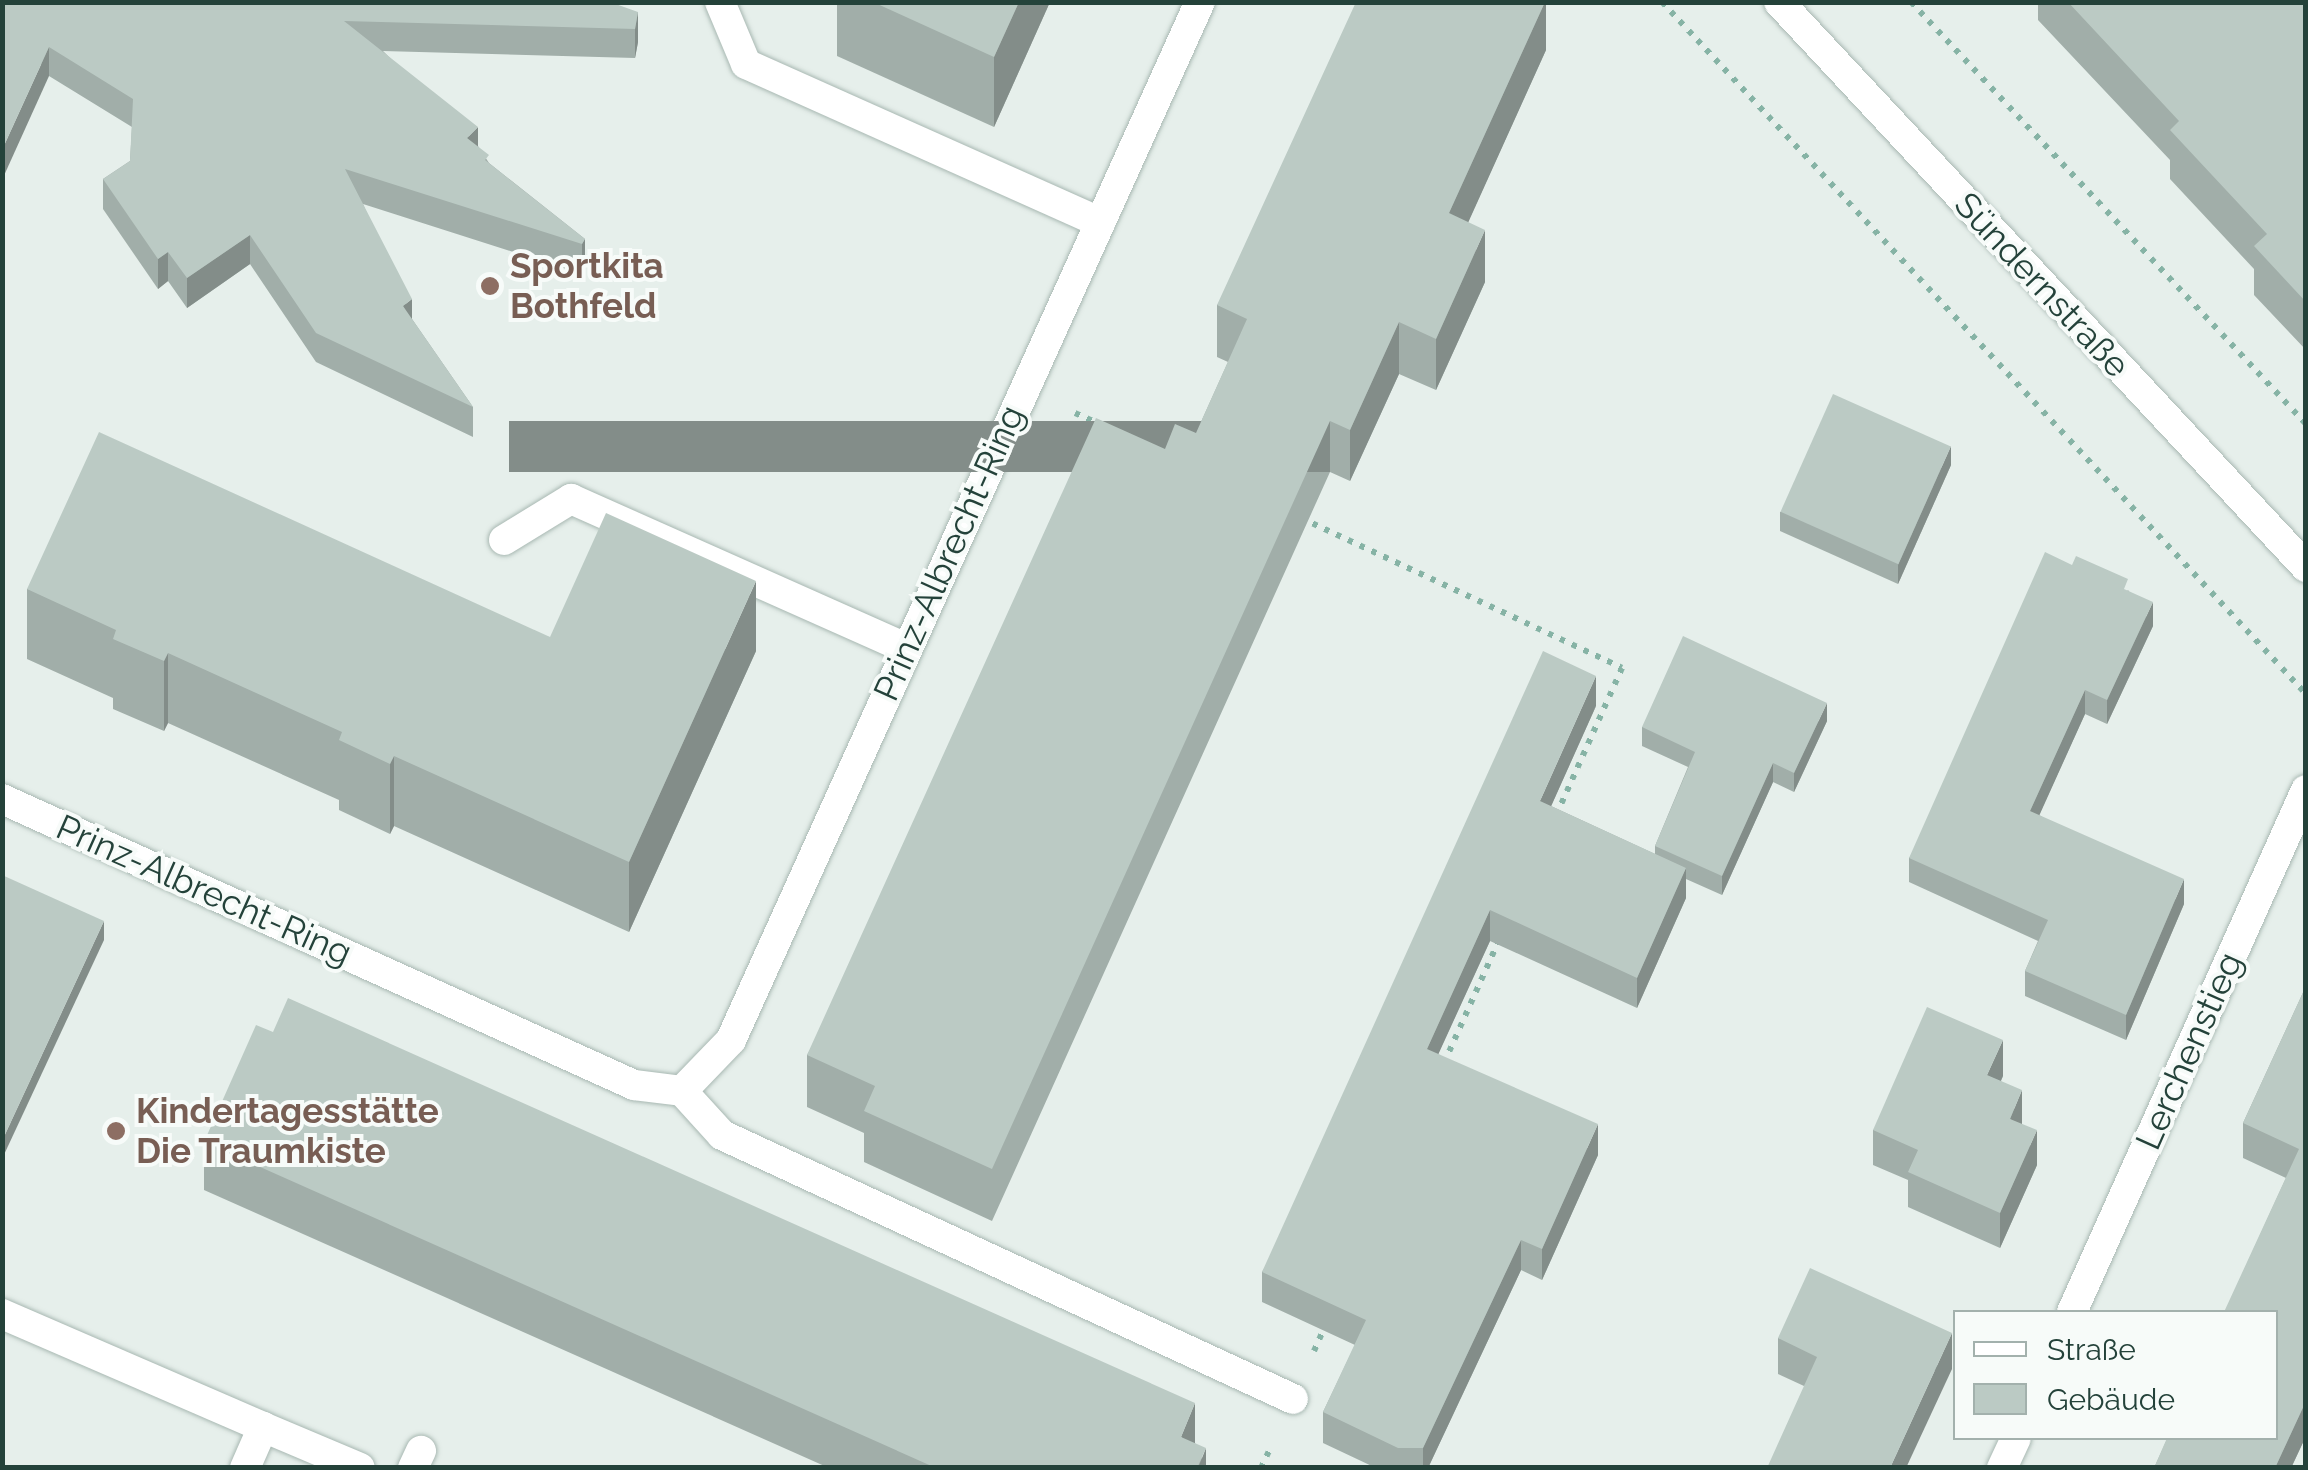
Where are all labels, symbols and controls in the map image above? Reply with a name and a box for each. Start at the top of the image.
street label: Sündernstraße [1946,184,2138,386]
place label: Sportkita Bothfeld [510,245,664,327]
marker: Sportkita Bothfeld [479,275,501,297]
street label: Prinz-Albrecht-Ring [865,399,1033,707]
street label: Prinz-Albrecht-Ring [50,806,358,974]
street label: Lerchenstieg [2127,946,2251,1156]
place label: Kindertagesstätte Die Traumkiste [136,1090,439,1172]
marker: Kindertagesstätte Die Traumkiste [105,1120,127,1142]
legend [1953,1310,2278,1440]
text: Straße [2047,1332,2136,1367]
text: Gebäude [2047,1382,2175,1417]

